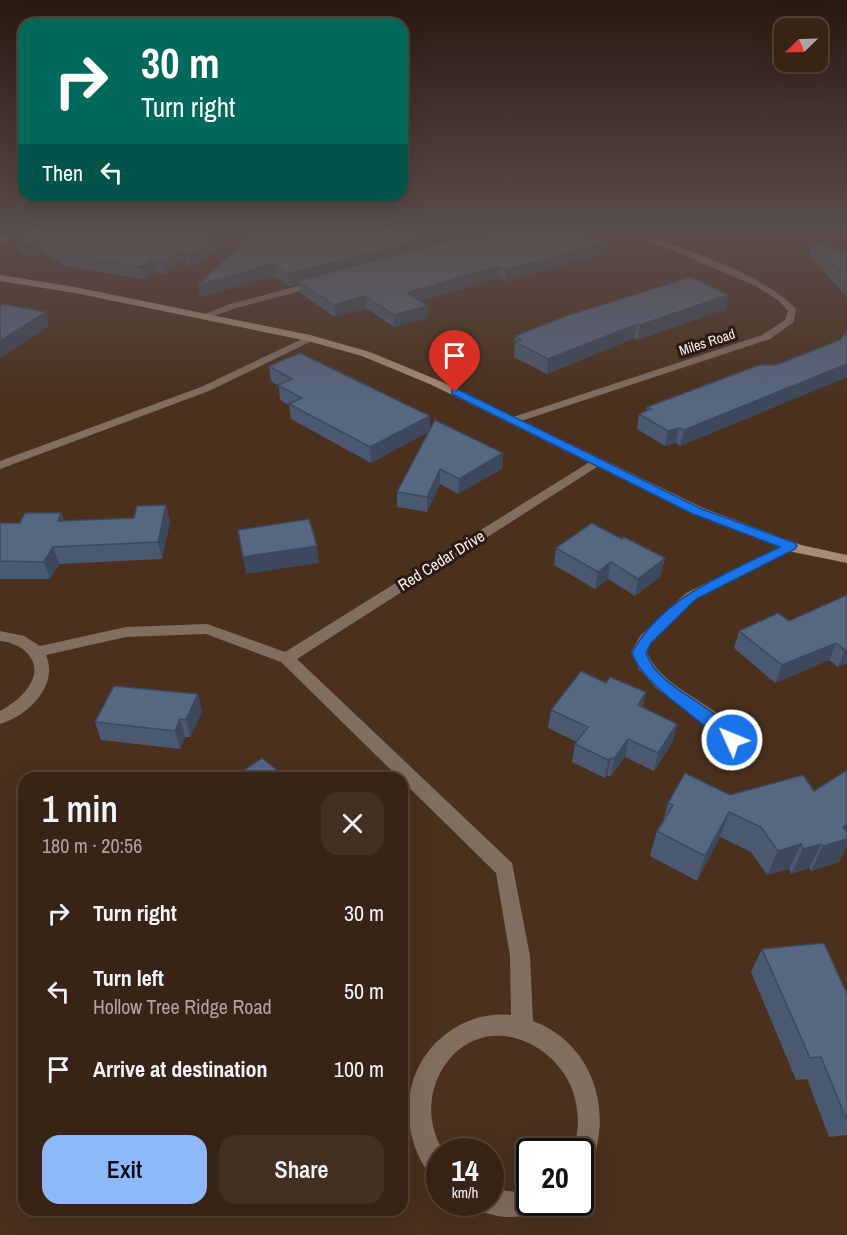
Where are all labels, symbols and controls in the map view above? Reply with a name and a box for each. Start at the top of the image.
north arrow [774,18,828,72]
map controls [774,18,828,72]
text: 30 m [141,35,220,91]
icon: right [42,42,120,120]
text: Turn right [141,89,235,125]
icon: left [95,156,128,189]
text: Then [42,158,83,188]
street label: Miles Road [677,324,737,360]
pin [429,330,480,392]
icon: arrive [438,339,471,372]
street label: Red Cedar Drive [393,525,489,595]
position arrow [700,708,764,772]
text: 1 min [42,785,118,833]
button: close [321,792,384,855]
text: 180 m · 20:56 [42,832,142,859]
icon: right [42,897,75,930]
text: Turn right [93,898,177,928]
text: 30 m [344,898,384,928]
text: Turn left [93,963,164,993]
icon: left [42,975,75,1008]
text: 50 m [344,976,384,1006]
text: Hollow Tree Ridge Road [93,993,272,1020]
icon: arrive [42,1053,75,1086]
text: Arrive at destination [93,1054,267,1084]
text: 100 m [334,1054,384,1084]
button: Exit [42,1135,207,1204]
button: Share [219,1135,384,1204]
speed limit sign: 20 [516,1138,594,1216]
text: 14 [451,1150,479,1190]
text: km/h [452,1182,478,1203]

